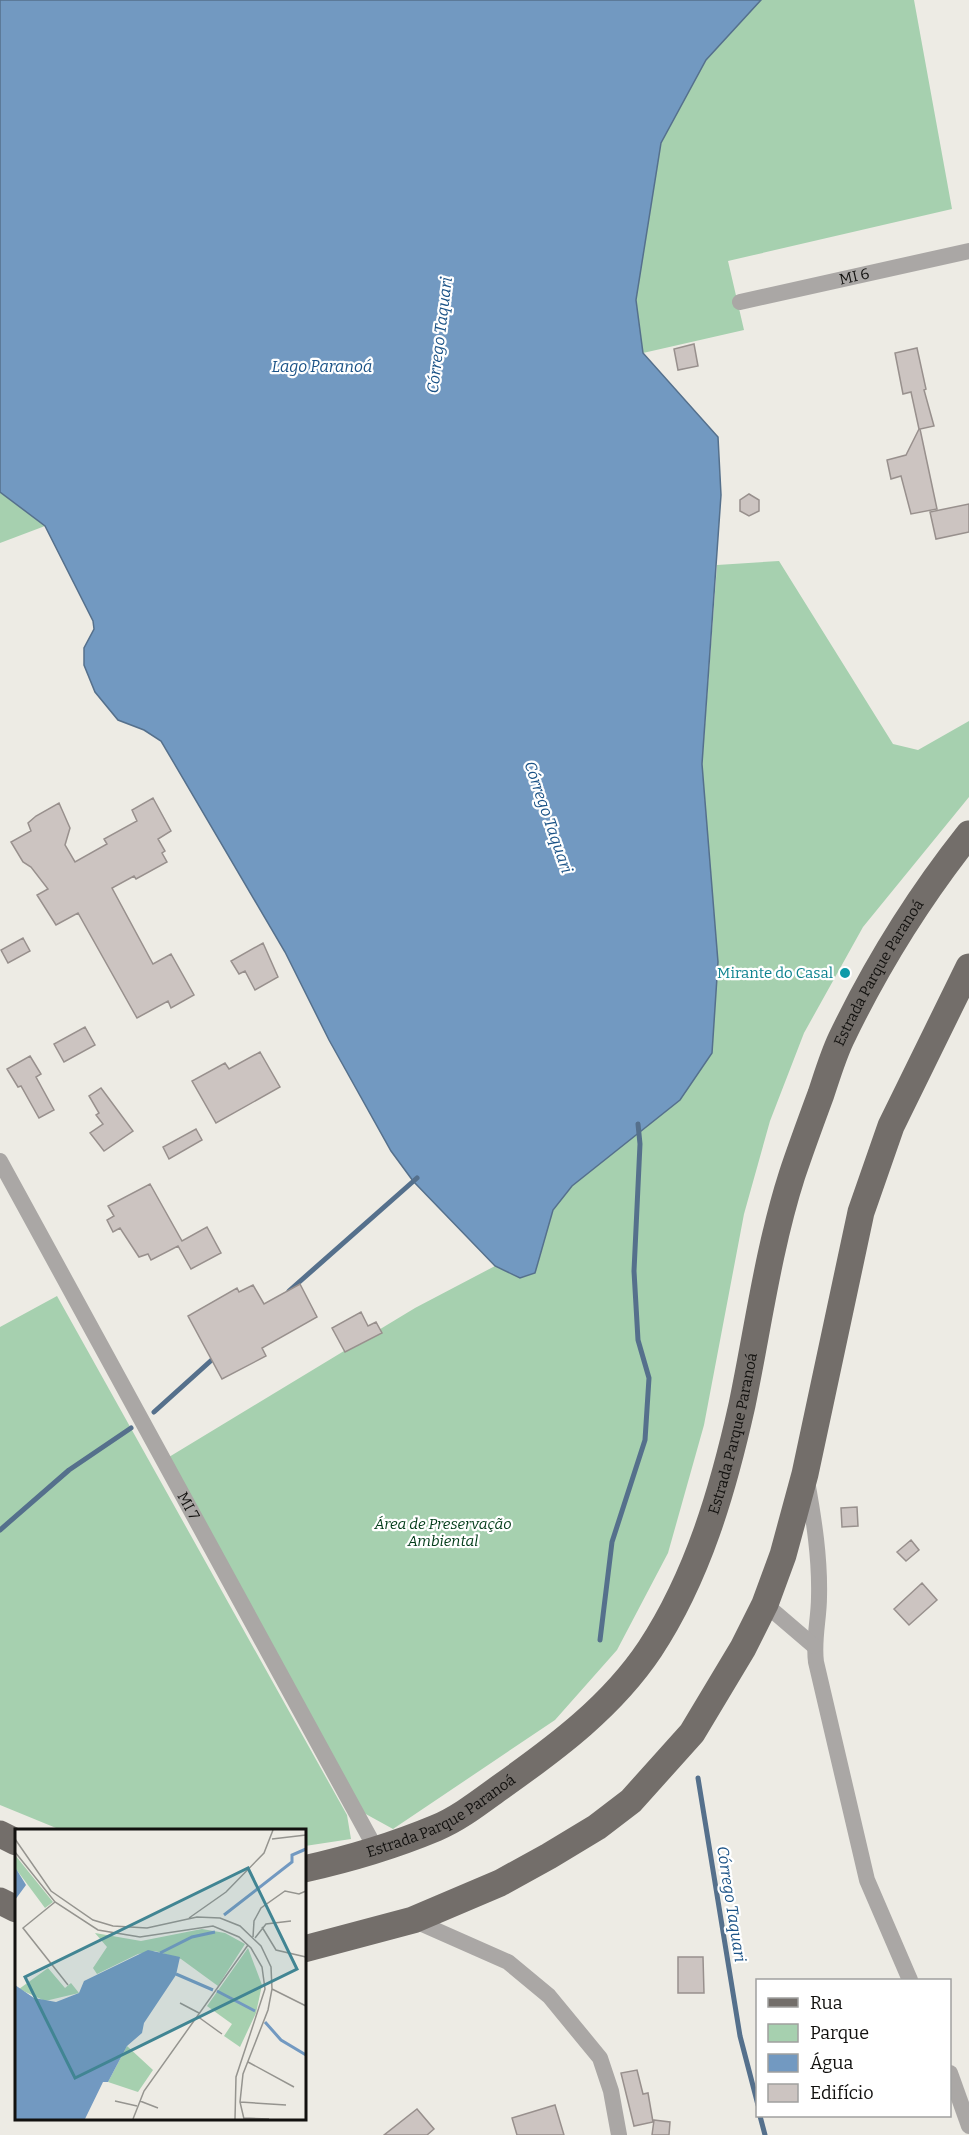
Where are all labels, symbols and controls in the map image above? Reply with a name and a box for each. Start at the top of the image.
street label: MI 6 [837,264,871,289]
water label: Córrego Taquari [423,275,456,394]
water label: Lago Paranoá [272,357,372,376]
water label: Córrego Taquari [520,759,577,876]
street label: Estrada Parque Paranoá [830,896,927,1049]
place label: Mirante do Casal [717,964,833,982]
marker: Mirante do Casal [838,966,852,980]
street label: Estrada Parque Paranoá [704,1351,761,1517]
street label: MI 7 [174,1489,204,1523]
park label: Área de Preservação Ambiental [373,1515,512,1550]
street label: Estrada Parque Paranoá [364,1771,519,1861]
inset map [15,1829,306,2120]
water label: Córrego Taquari [713,1845,750,1964]
legend [756,1979,951,2117]
text: Rua [810,1992,843,2014]
text: Parque [810,2022,869,2044]
text: Água [810,2052,854,2074]
text: Edifício [810,2082,874,2104]

